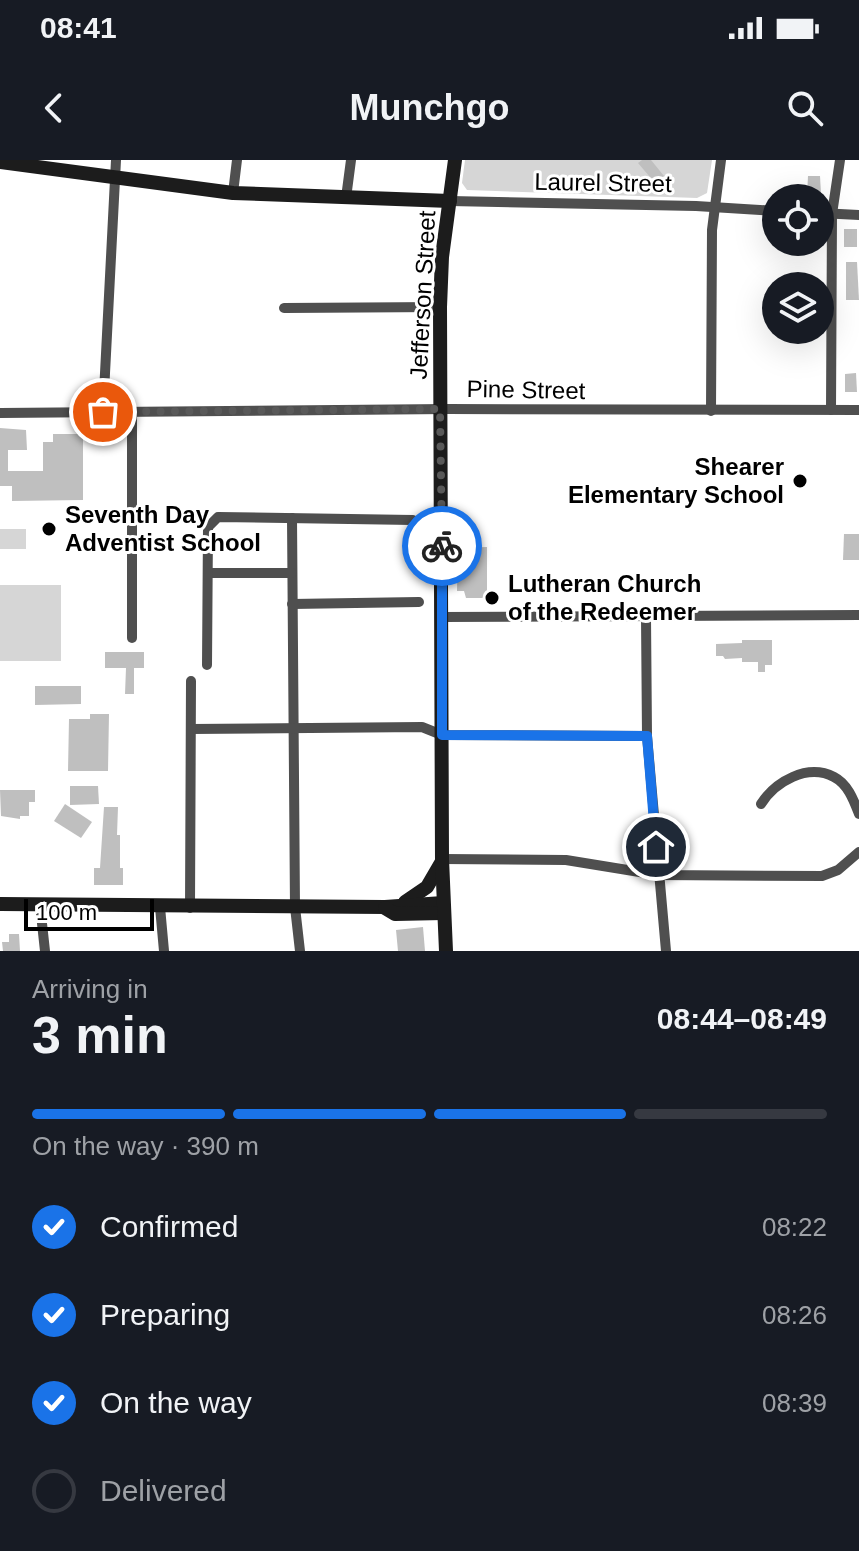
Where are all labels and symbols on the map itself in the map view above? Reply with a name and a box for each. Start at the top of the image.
street label: Laurel Street [534,168,672,197]
street label: Jefferson Street [405,210,440,380]
street label: Pine Street [466,375,586,404]
pin [69,378,137,446]
place label: Shearer Elementary School [568,453,784,508]
marker: Shearer Elementary School [791,472,809,490]
place label: Seventh Day Adventist School [65,501,261,556]
courier [402,506,482,586]
marker: Seventh Day Adventist School [40,520,58,538]
place label: Lutheran Church of the Redeemer [508,570,701,625]
marker: Lutheran Church of the Redeemer [483,589,501,607]
pin [622,813,690,881]
scale bar [24,895,154,931]

